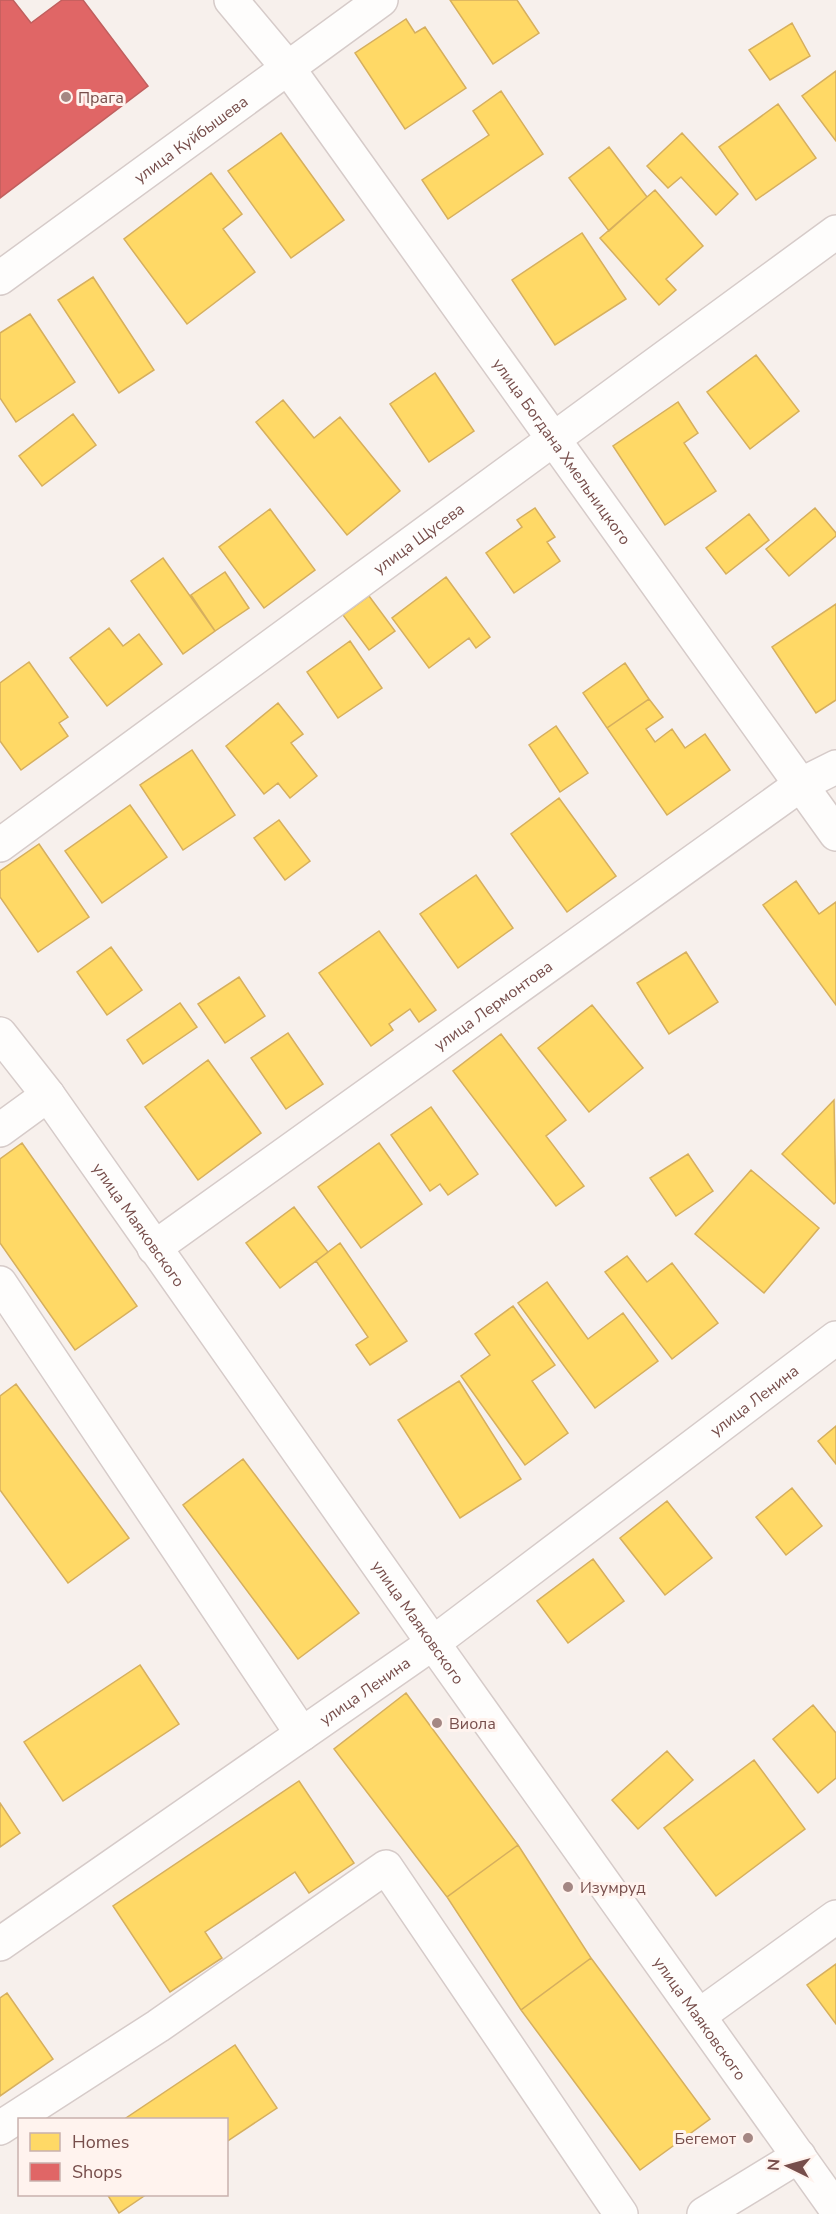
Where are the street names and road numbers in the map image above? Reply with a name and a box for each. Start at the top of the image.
street label: улица Куйбышева [130,91,253,189]
street label: улица Богдана Хмельницкого [487,354,636,550]
street label: улица Щусева [369,498,469,580]
street label: улица Лермонтова [430,956,557,1056]
street label: улица Маяковского [87,1159,189,1292]
street label: улица Ленина [706,1360,804,1442]
street label: улица Маяковского [366,1556,469,1689]
street label: улица Ленина [315,1652,415,1731]
street label: улица Маяковского [648,1953,751,2085]

